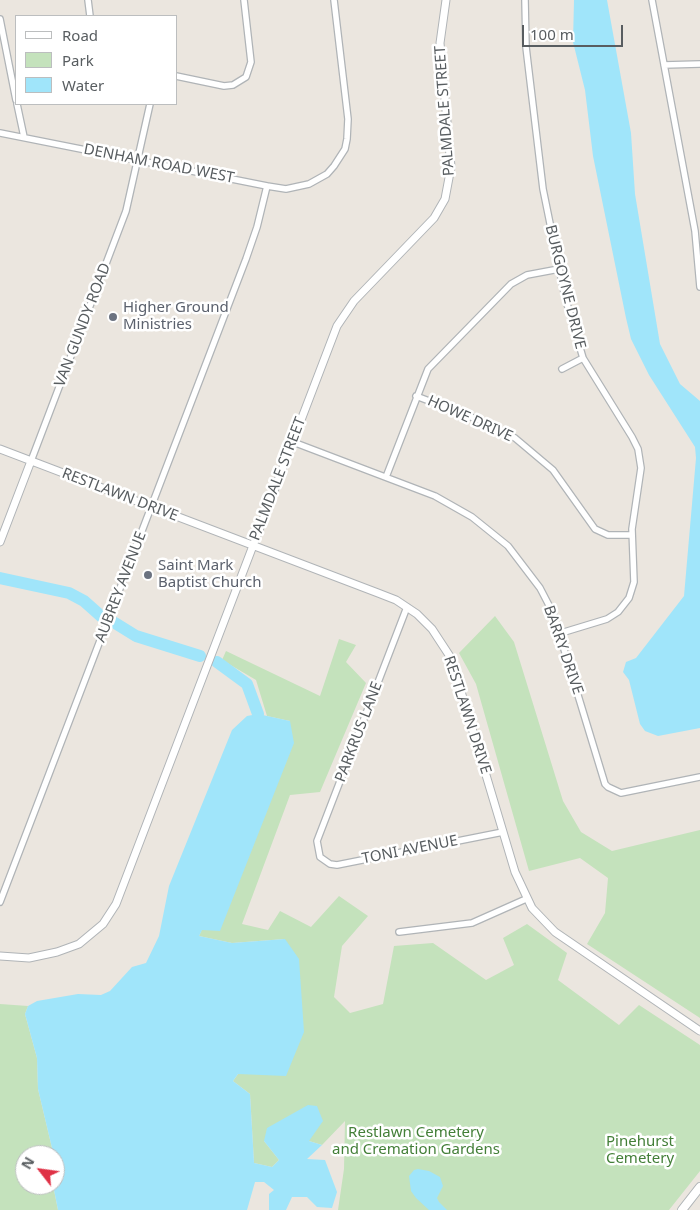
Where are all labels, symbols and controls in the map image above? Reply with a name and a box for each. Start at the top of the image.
legend [15,15,178,105]
scale bar [525,15,626,47]
text: 100 m [530,24,574,44]
text: Road [62,25,98,45]
street label: PALMDALE STREET [431,45,459,177]
text: Park [62,50,94,70]
text: Water [62,75,104,95]
street label: DENHAM ROAD WEST [82,141,236,187]
street label: BURGOYNE DRIVE [541,223,589,351]
street label: VAN GUNDY ROAD [51,261,115,389]
place label: Higher Ground Ministries [123,299,229,334]
marker: Higher Ground Ministries [107,311,119,323]
street label: HOWE DRIVE [425,392,515,446]
street label: PALMDALE STREET [246,415,310,543]
street label: RESTLAWN DRIVE [59,465,181,525]
street label: AUBREY AVENUE [92,529,150,645]
place label: Saint Mark Baptist Church [158,557,262,592]
marker: Saint Mark Baptist Church [142,569,154,581]
street label: BARRY DRIVE [539,603,587,697]
street label: RESTLAWN DRIVE [439,654,495,776]
street label: PARKRUS LANE [332,679,386,785]
street label: TONI AVENUE [361,832,459,868]
park label: Restlawn Cemetery and Cremation Gardens [332,1124,500,1159]
park label: Pinehurst Cemetery [606,1133,674,1168]
north arrow [15,1145,65,1195]
text: N [16,1153,39,1172]

